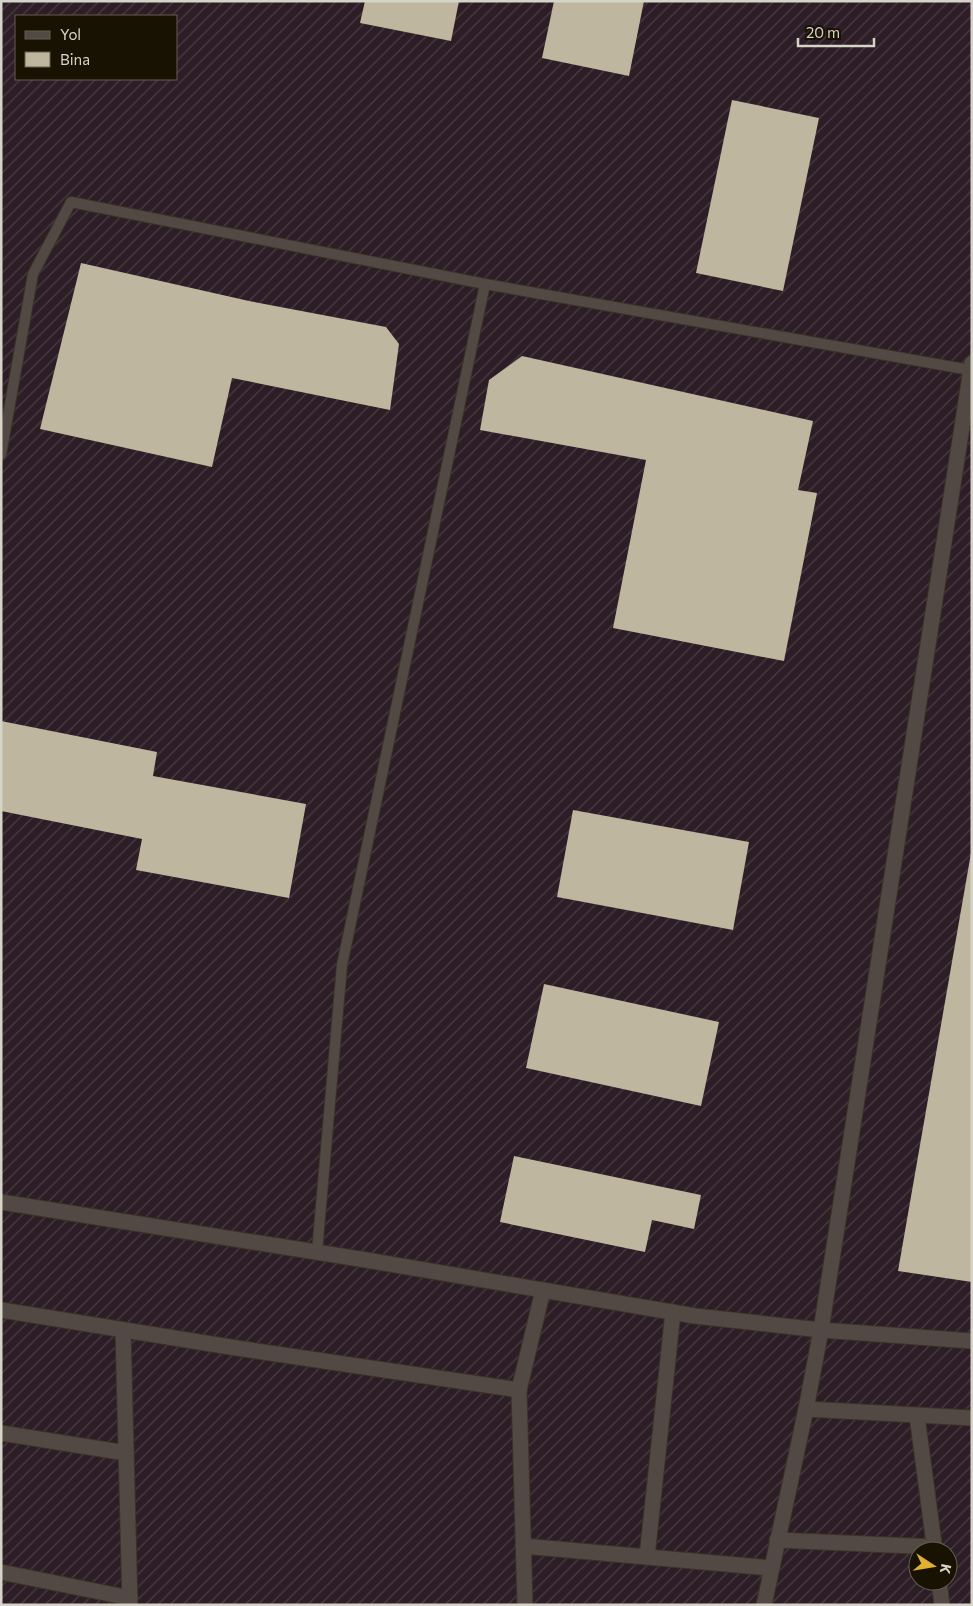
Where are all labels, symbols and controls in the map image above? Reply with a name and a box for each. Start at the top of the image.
legend [15,15,178,80]
scale bar [798,15,874,47]
text: 20 m [806,23,840,41]
text: Yol [60,25,81,43]
text: Bina [60,50,90,68]
north arrow [908,1541,958,1591]
text: K [937,1562,956,1576]

